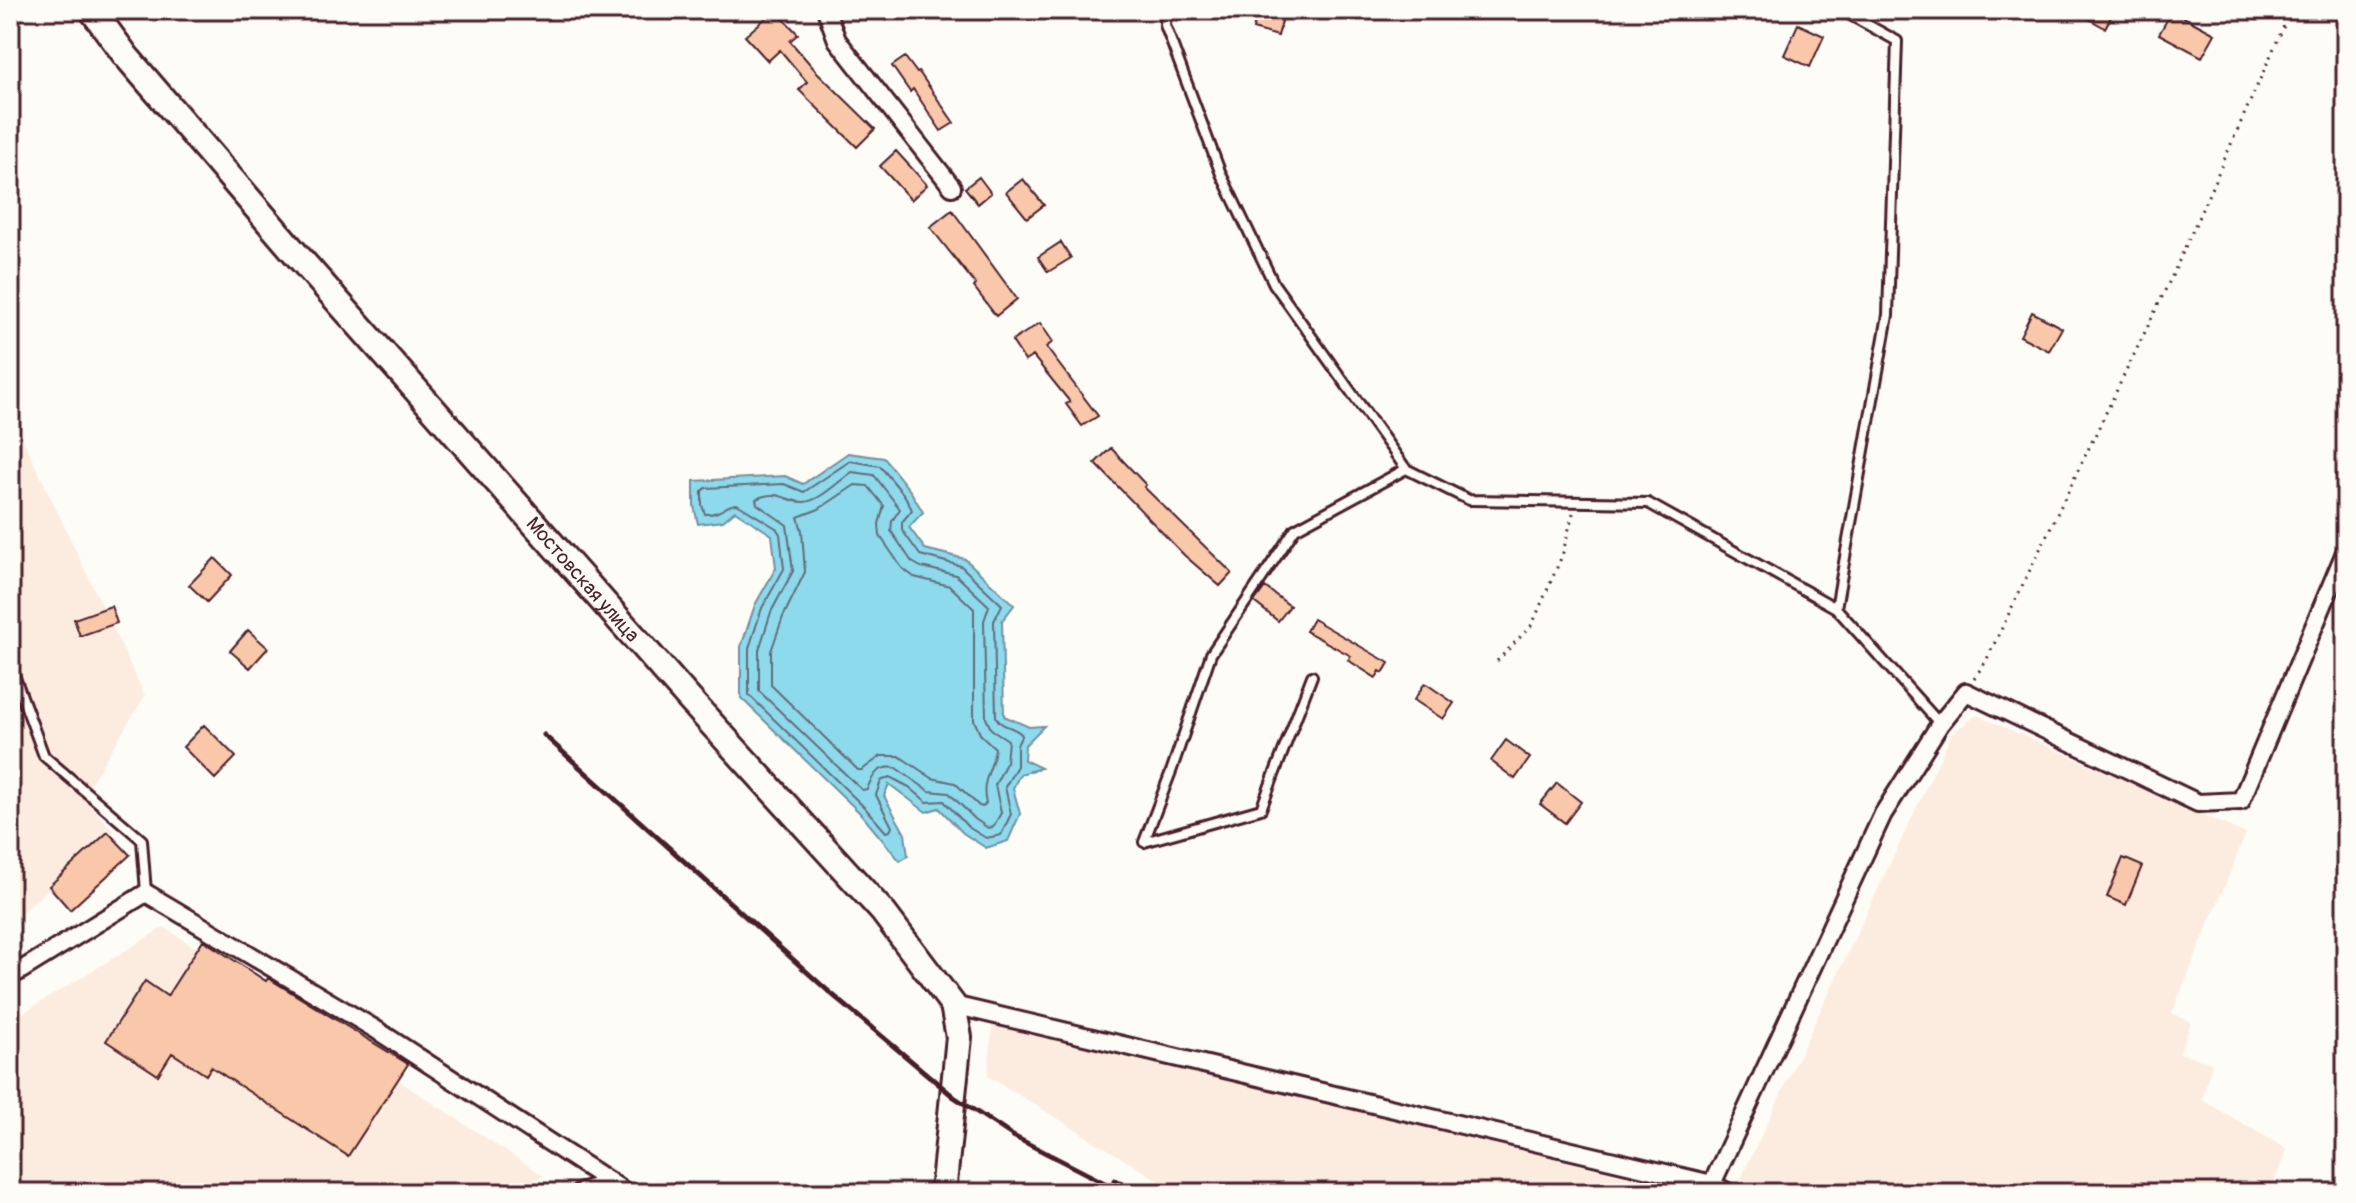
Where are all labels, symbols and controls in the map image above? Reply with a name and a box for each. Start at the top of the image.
street label: Мостовская улица [521,511,645,647]

